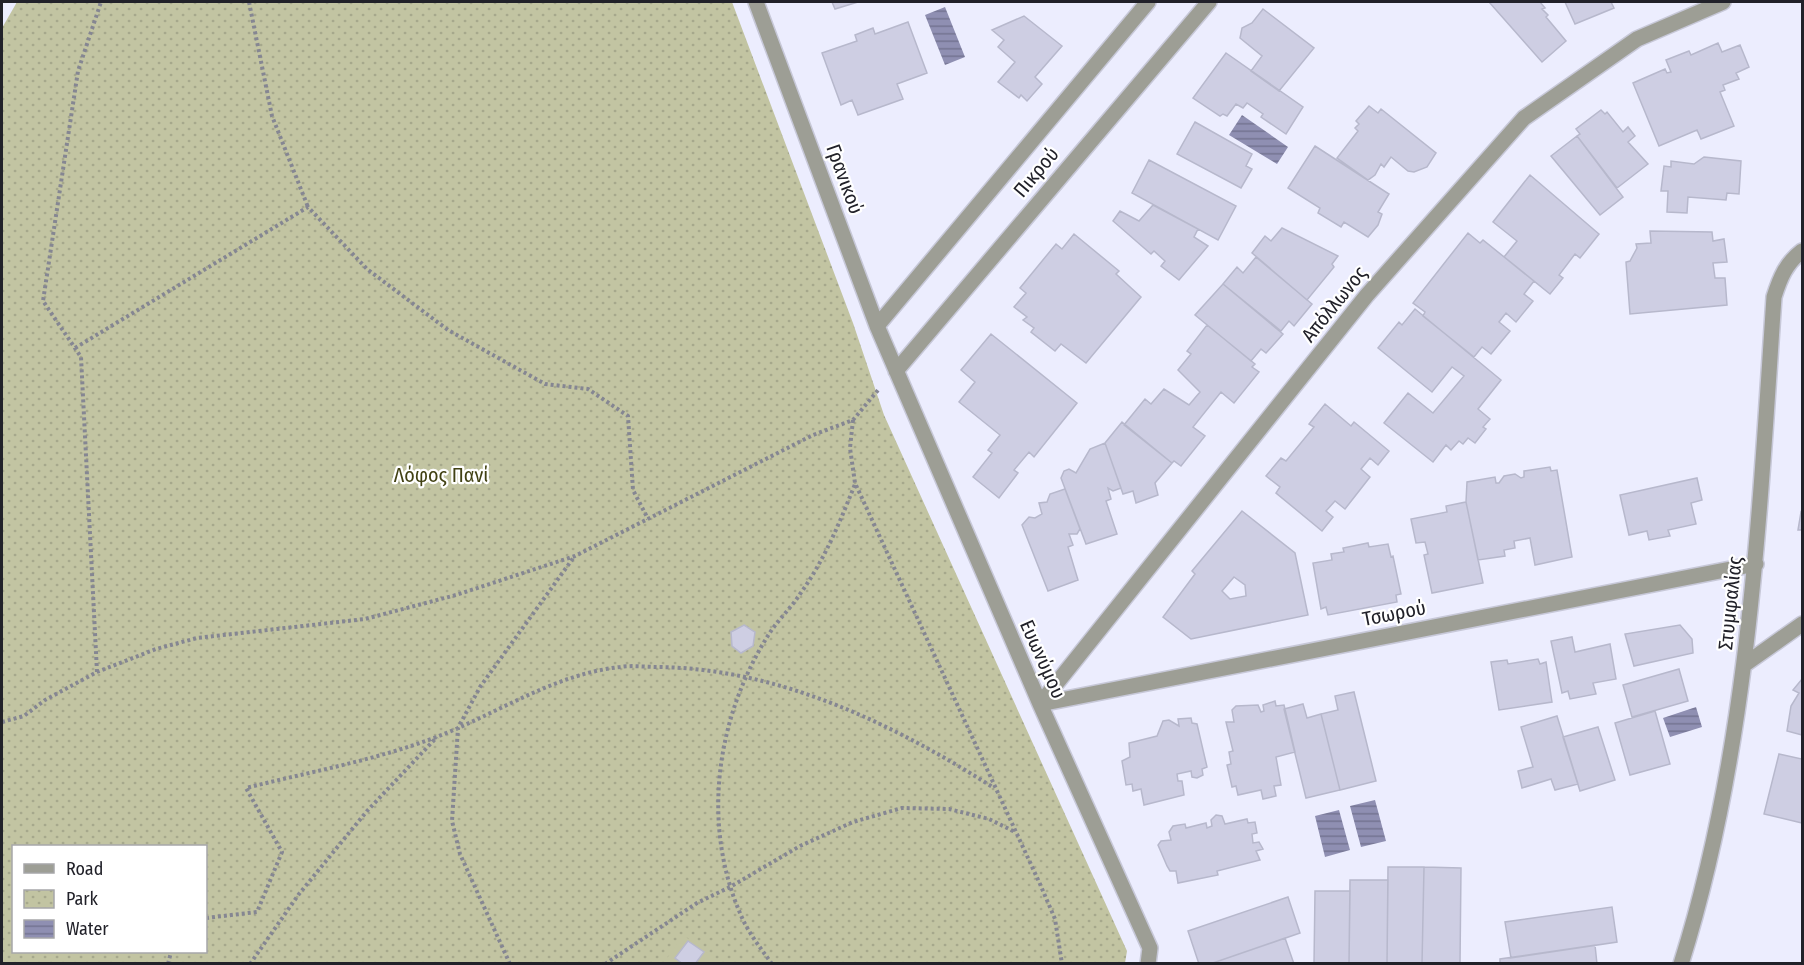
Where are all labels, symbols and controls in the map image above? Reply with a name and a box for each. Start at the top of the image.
street label: Γρανικού [821,141,869,217]
street label: Πικρού [1008,142,1064,202]
street label: Απόλλωνος [1296,261,1372,347]
park label: Λόφος Πανί [394,463,488,487]
street label: Στυμφαλίας [1713,555,1747,651]
street label: Τσωρού [1360,595,1428,631]
street label: Ευωνύμου [1015,616,1071,702]
legend [12,845,207,953]
text: Road [66,858,103,880]
text: Park [66,888,99,910]
text: Water [66,918,109,940]

